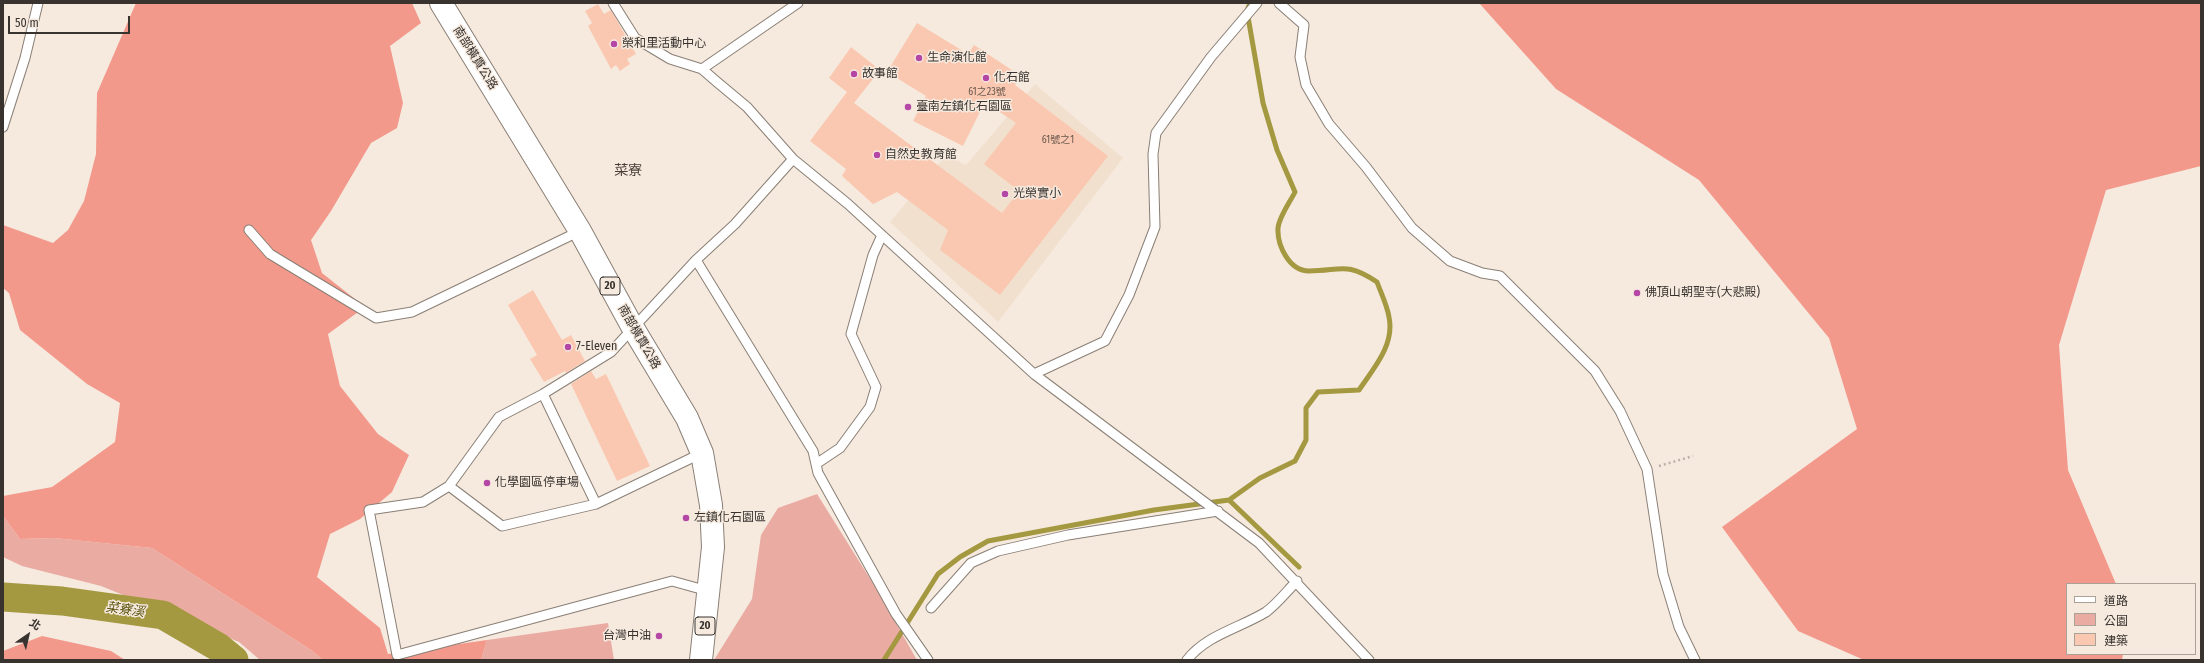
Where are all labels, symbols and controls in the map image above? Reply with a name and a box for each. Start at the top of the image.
scale bar [10,8,132,34]
text: 50 m [15,16,39,30]
street label: 南部橫貫公路 [450,24,500,92]
place label: 榮和里活動中心 [622,37,706,51]
marker: 榮和里活動中心 [609,39,619,49]
place label: 生命演化館 [927,51,987,65]
marker: 生命演化館 [914,53,924,63]
place label: 故事館 [862,67,898,81]
marker: 故事館 [849,69,859,79]
place label: 化石館 [994,71,1030,85]
marker: 化石館 [981,73,991,83]
house number: 61之23號 [968,86,1006,98]
place label: 臺南左鎮化石園區 [916,100,1012,114]
marker: 臺南左鎮化石園區 [903,102,913,112]
house number: 61號之1 [1042,134,1074,146]
place label: 自然史教育館 [885,148,957,162]
marker: 自然史教育館 [872,150,882,160]
district label: 菜寮 [614,163,642,179]
place label: 光榮實小 [1013,187,1061,201]
marker: 光榮實小 [1000,189,1010,199]
road number: 20 [600,277,620,295]
place label: 佛頂山朝聖寺(大悲殿) [1645,286,1760,300]
marker: 佛頂山朝聖寺(大悲殿) [1632,288,1642,298]
street label: 南部橫貫公路 [615,302,663,372]
place label: 7-Eleven [576,340,617,354]
marker: 7-Eleven [563,342,573,352]
place label: 化學園區停車場 [495,476,579,490]
marker: 化學園區停車場 [482,478,492,488]
place label: 左鎮化石園區 [694,511,766,525]
marker: 左鎮化石園區 [681,513,691,523]
legend [2066,583,2196,655]
text: 道路 [2104,594,2128,608]
water label: 菜竂溪 [105,600,145,620]
text: 公園 [2104,614,2128,628]
north arrow [8,615,48,655]
text: 北 [27,616,43,633]
road number: 20 [695,617,715,635]
place label: 台灣中油 [603,629,651,643]
marker: 台灣中油 [654,631,664,641]
text: 建築 [2104,634,2128,648]

